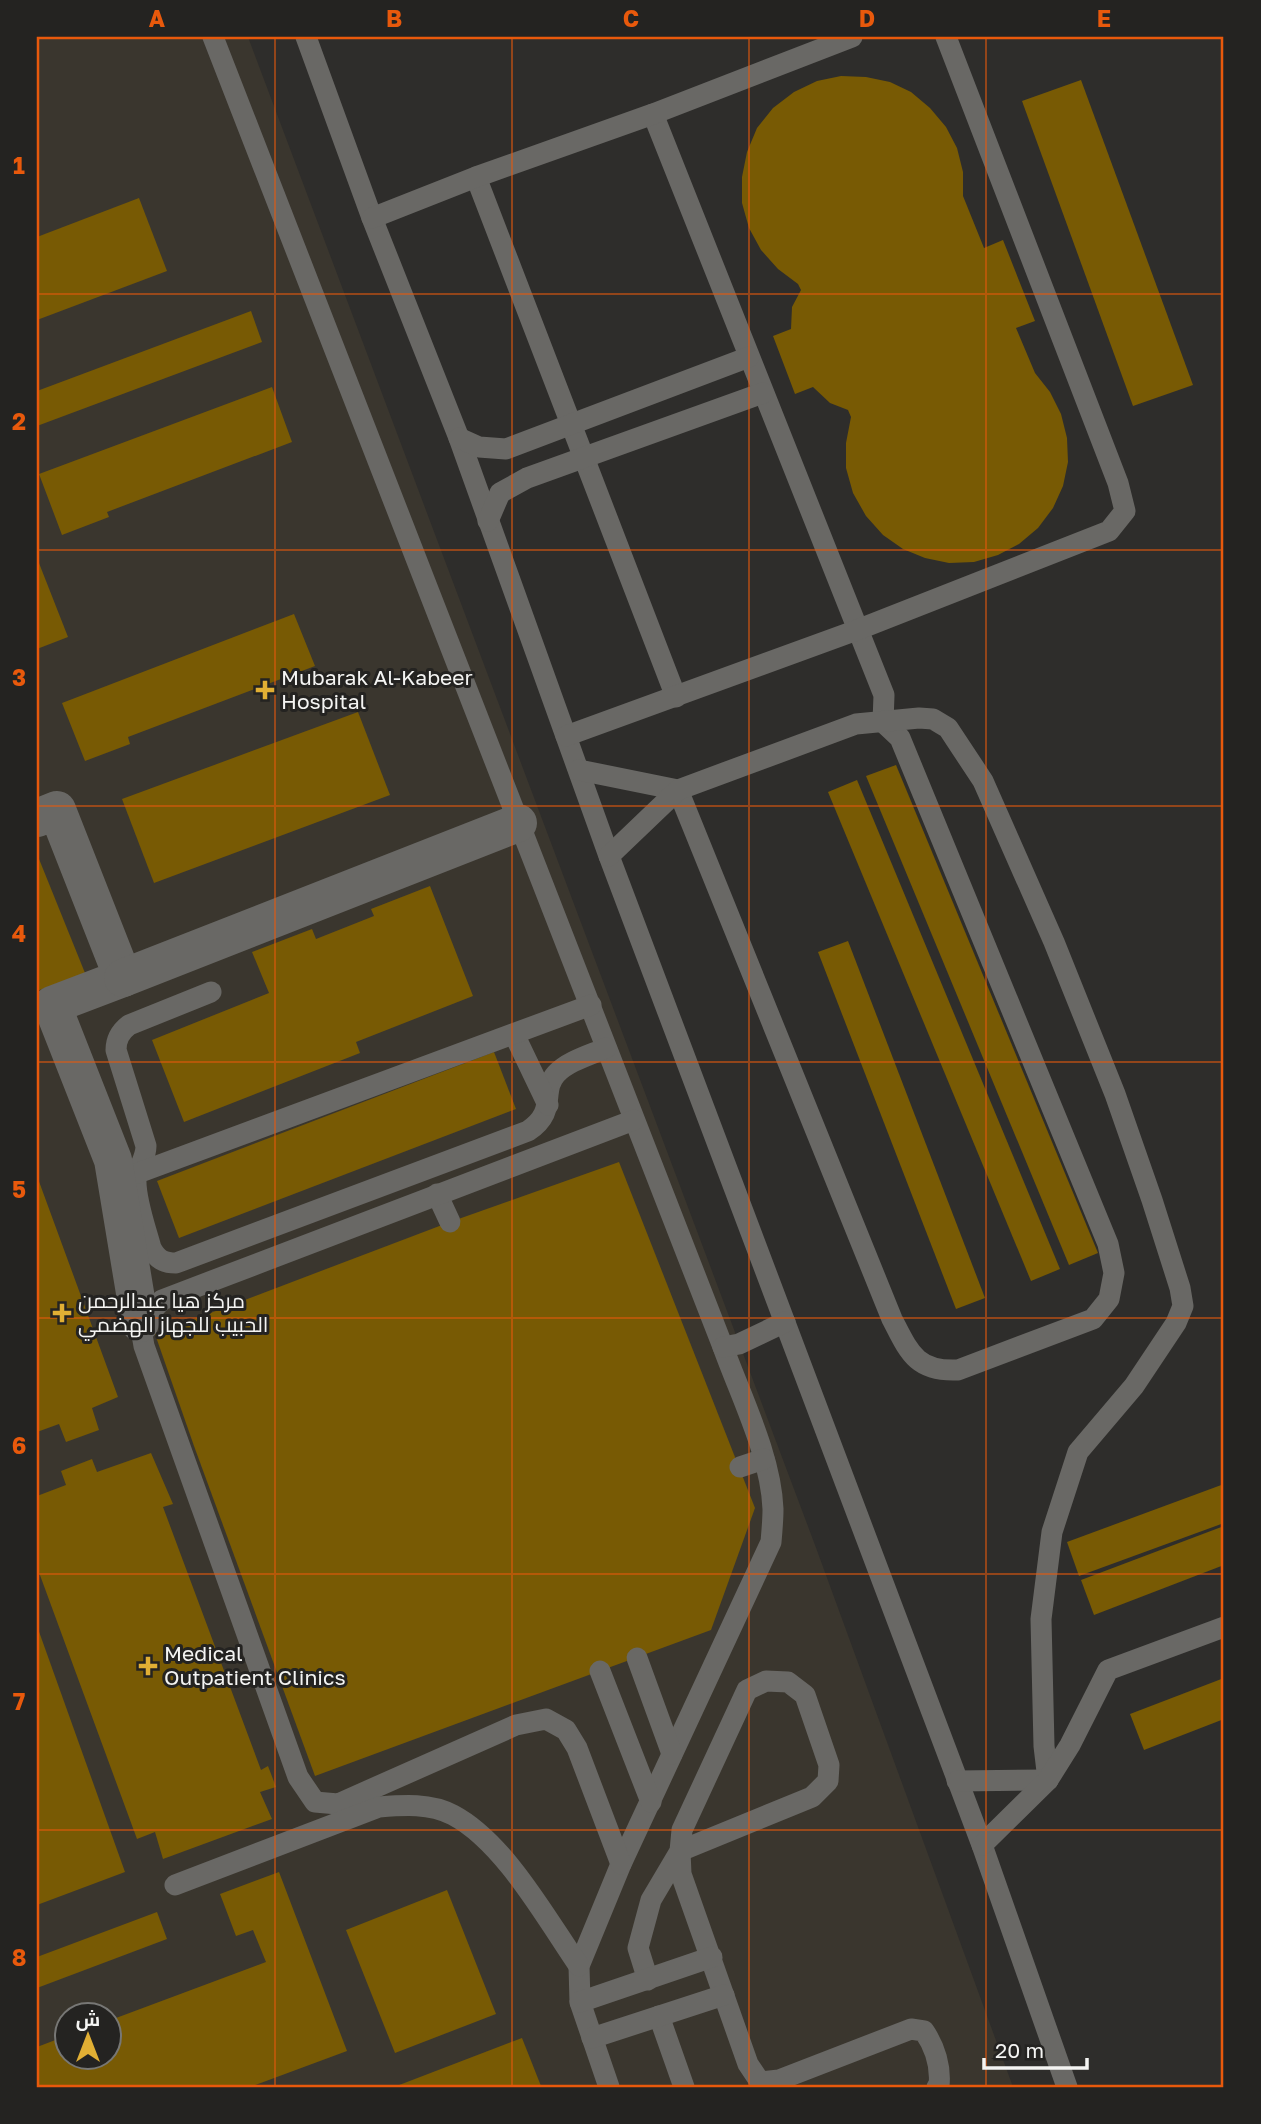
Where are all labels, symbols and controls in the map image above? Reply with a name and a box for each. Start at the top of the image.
text: A [149,4,166,32]
text: B [386,4,402,32]
text: C [623,4,639,32]
text: D [859,4,875,32]
text: E [1097,4,1111,32]
text: 1 [13,151,25,179]
text: 2 [12,407,26,435]
text: 3 [12,663,26,691]
place label: Mubarak Al-Kabeer Hospital [281,664,473,714]
marker: Mubarak Al-Kabeer Hospital [255,680,275,700]
text: 4 [12,919,26,947]
text: 5 [12,1175,26,1203]
place label: مركز هيا عبدالرحمن الحبيب للجهاز الهضمي [78,1287,269,1341]
marker: مركز هيا عبدالرحمن الحبيب للجهاز الهضمي [52,1303,72,1323]
text: 6 [12,1431,26,1459]
place label: Medical Outpatient Clinics [164,1640,346,1690]
marker: Medical Outpatient Clinics [138,1656,158,1676]
text: 7 [13,1687,25,1715]
text: 8 [12,1943,26,1971]
north arrow [52,2002,122,2072]
text: ش [76,2007,100,2031]
scale bar [984,2026,1088,2070]
text: 20 m [995,2037,1044,2063]

